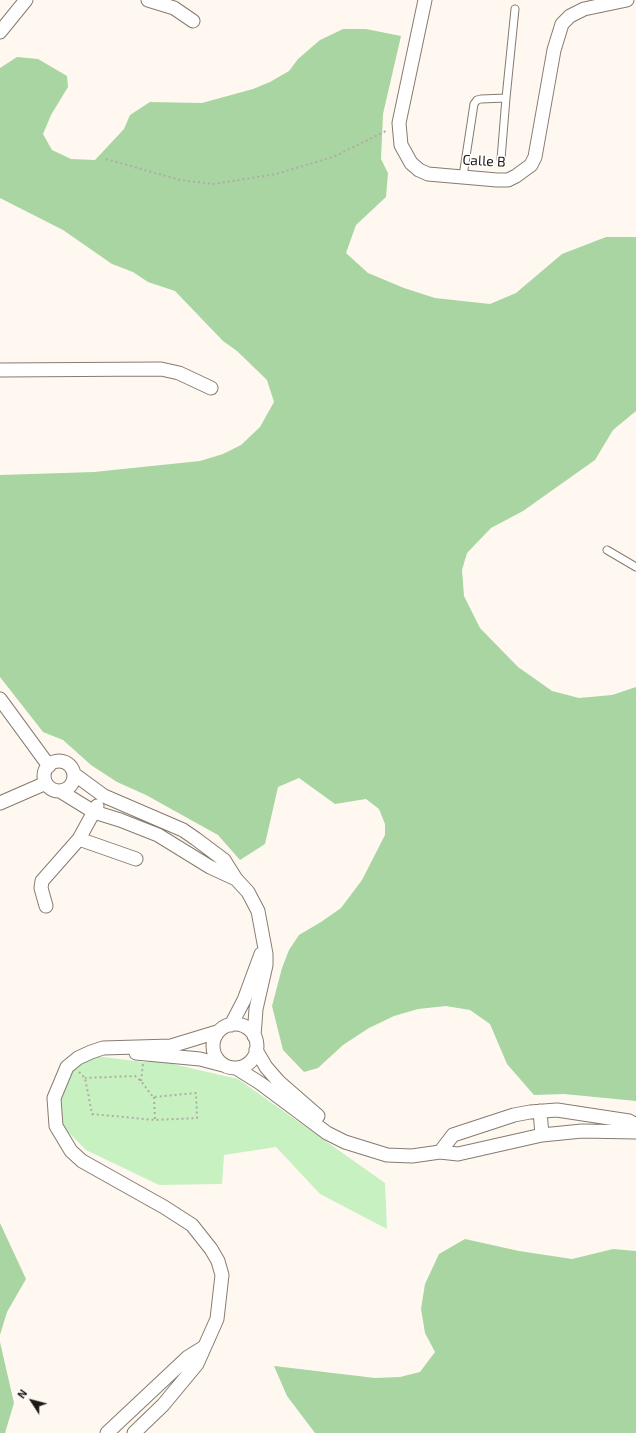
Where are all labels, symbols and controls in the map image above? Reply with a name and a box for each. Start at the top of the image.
street label: Calle B [462,151,506,171]
north arrow [12,1381,52,1421]
text: N [14,1387,29,1401]

